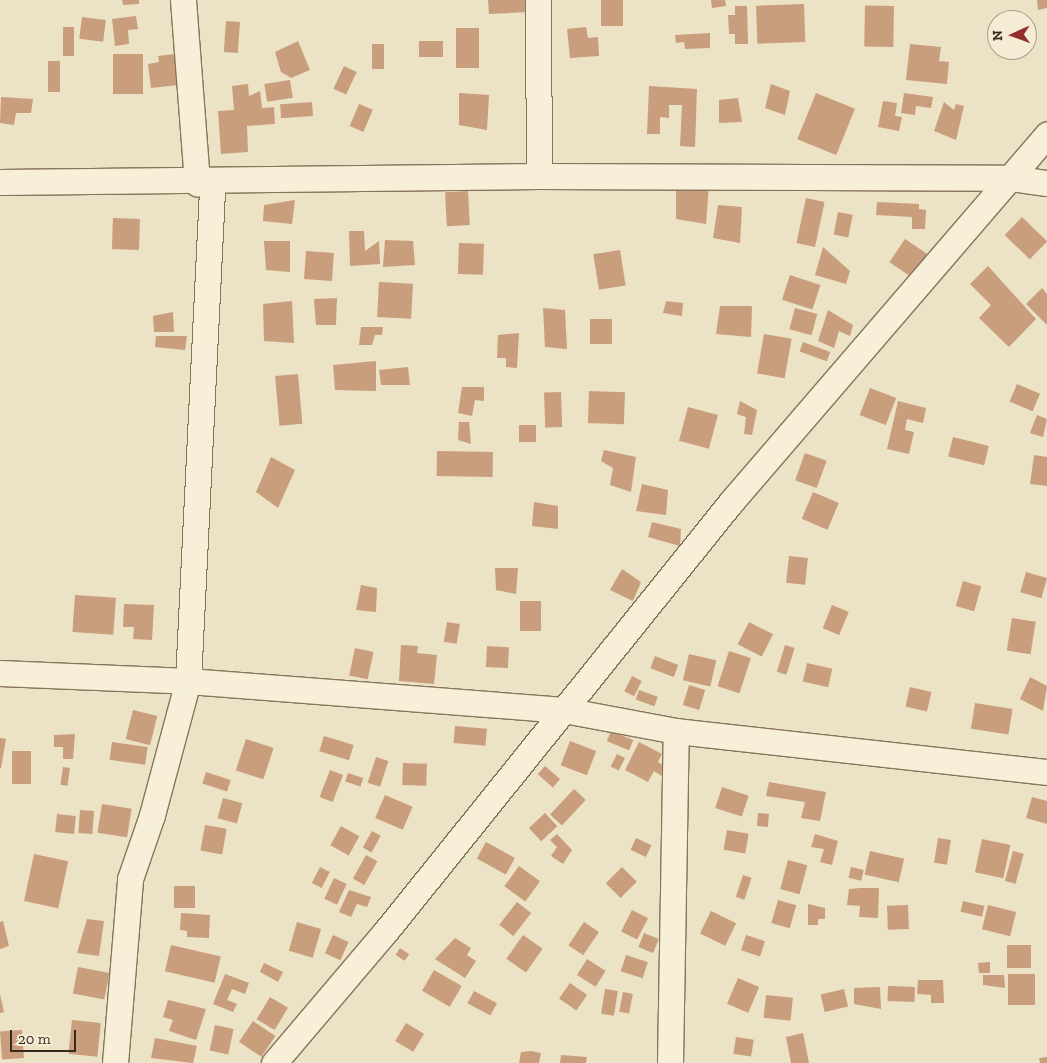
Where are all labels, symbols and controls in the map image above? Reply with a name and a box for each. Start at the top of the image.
north arrow [987,10,1037,60]
text: N [989,30,1006,41]
scale bar [12,1020,79,1052]
text: 20 m [18,1030,51,1048]

